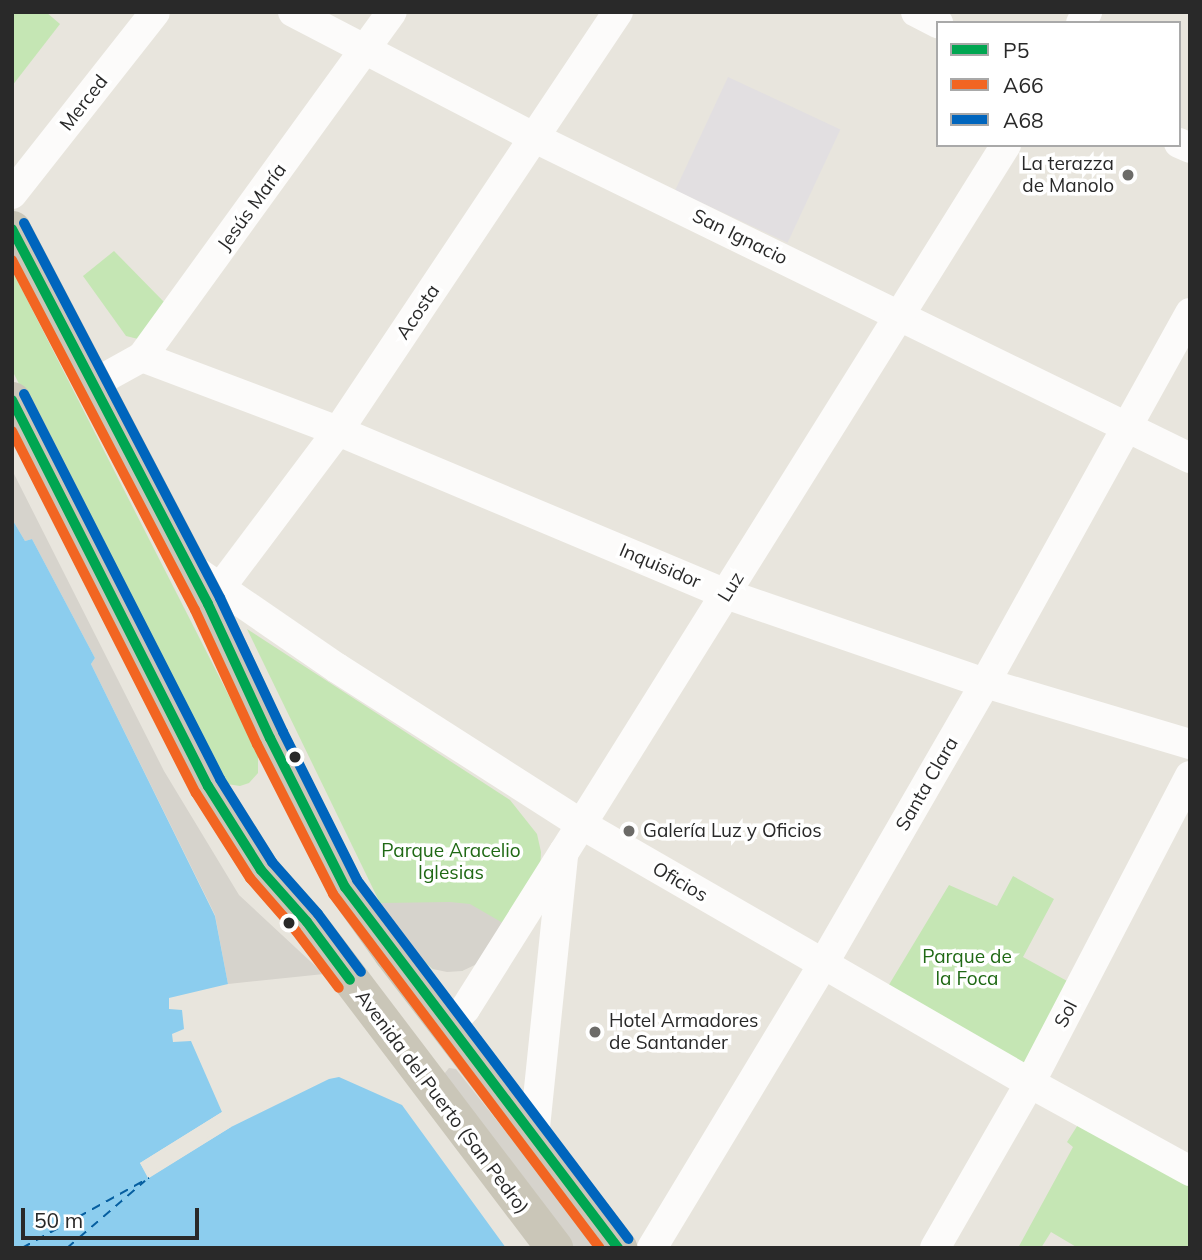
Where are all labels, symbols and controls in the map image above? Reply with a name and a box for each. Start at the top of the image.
legend [936,21,1181,147]
text: P5 [1003,37,1029,63]
street label: Merced [55,71,113,135]
text: A66 [1003,72,1044,98]
text: A68 [1003,107,1044,133]
place label: La terazza de Manolo [1021,153,1114,197]
street label: Jesús María [213,159,291,255]
marker: La terazza de Manolo [1120,167,1136,183]
street label: San Ignacio [689,204,791,270]
street label: Acosta [391,280,445,344]
street label: Inquisidor [616,539,704,593]
street label: Luz [713,568,749,606]
street label: Santa Clara [891,733,963,835]
unlabelled marker [288,750,302,764]
place label: Galería Luz y Oficios [643,820,822,842]
marker: Galería Luz y Oficios [621,823,637,839]
park label: Parque Aracelio Iglesias [381,840,521,884]
street label: Oficios [648,857,712,907]
unlabelled marker [282,916,296,930]
park label: Parque de la Foca [922,946,1012,990]
street label: Avenida del Puerto (San Pedro) [350,986,534,1218]
street label: Sol [1050,997,1082,1031]
place label: Hotel Armadores de Santander [609,1010,758,1054]
marker: Hotel Armadores de Santander [587,1024,603,1040]
scale bar [24,1194,203,1238]
text: 50 m [34,1207,83,1233]

